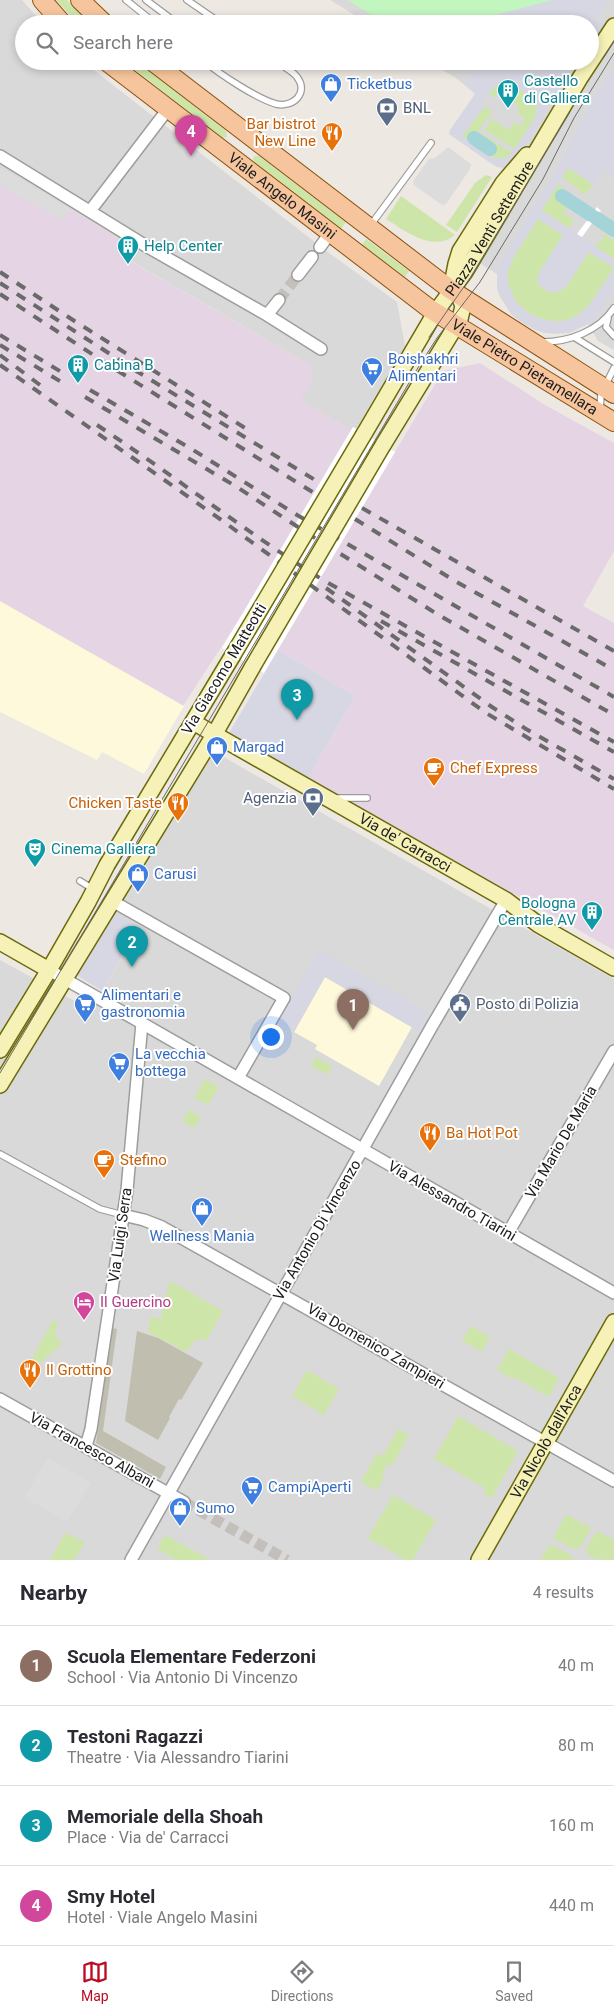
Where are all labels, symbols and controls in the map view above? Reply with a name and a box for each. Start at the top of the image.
search box [15,15,599,70]
icon: search [33,29,61,57]
text: Search here [73,31,173,54]
shop icon: Ticketbus [319,72,343,103]
place label: Castello di Galliera [524,72,590,107]
place label: Ticketbus [347,75,412,93]
building icon: Castello di Galliera [496,78,520,109]
bank icon: BNL [375,96,399,127]
place label: BNL [403,99,431,117]
pin: 4 [175,115,207,156]
place label: Bar bistrot New Line [247,115,316,150]
restaurant icon: Bar bistrot New Line [320,121,344,152]
street label: Viale Angelo Masini [224,149,340,243]
street label: Piazza Venti Settembre [441,158,538,300]
building icon: Help Center [116,234,140,265]
place label: Help Center [144,237,222,255]
street label: Viale Pietro Pietramellara [448,315,601,419]
place label: Boishakhri Alimentari [388,350,458,385]
building icon: Cabina B [66,353,90,384]
place label: Cabina B [94,356,154,374]
supermarket icon: Boishakhri Alimentari [360,356,384,387]
street label: Via Giacomo Matteotti [178,600,270,738]
pin: 3 [281,679,313,720]
shop icon: Margad [205,735,229,766]
place label: Margad [233,738,284,756]
cafe icon: Chef Express [422,756,446,787]
place label: Chef Express [450,759,538,777]
bank icon: Agenzia [301,786,325,817]
place label: Agenzia [243,789,297,807]
restaurant icon: Chicken Taste [166,791,190,822]
place label: Chicken Taste [68,794,162,812]
street label: Via de' Carracci [356,809,454,876]
theatre icon: Cinema Galliera [23,837,47,868]
place label: Cinema Galliera [51,840,156,858]
shop icon: Carusi [126,862,150,893]
place label: Carusi [154,865,197,883]
place label: Bologna Centrale AV [498,894,576,929]
building icon: Bologna Centrale AV [580,900,604,931]
pin: 2 [116,926,148,967]
place label: Alimentari e gastronomia [101,986,186,1021]
pin: 1 [337,989,369,1030]
supermarket icon: Alimentari e gastronomia [73,992,97,1023]
public building icon: Posto di Polizia [448,992,472,1023]
place label: Posto di Polizia [476,995,579,1013]
your location [258,1024,284,1050]
place label: La vecchia bottega [135,1045,206,1080]
supermarket icon: La vecchia bottega [107,1051,131,1082]
street label: Via Mario De Maria [521,1083,601,1201]
restaurant icon: Ba Hot Pot [418,1121,442,1152]
place label: Ba Hot Pot [446,1124,518,1142]
cafe icon: Stefino [92,1148,116,1179]
place label: Stefino [120,1151,167,1169]
street label: Via Antonio Di Vincenzo [269,1157,365,1303]
street label: Via Alessandro Tiarini [385,1157,519,1245]
street label: Via Luigi Serra [104,1186,136,1284]
shop icon: Wellness Mania [190,1196,214,1227]
place label: Wellness Mania [149,1227,255,1245]
hotel icon: Il Guercino [72,1290,96,1321]
place label: Il Guercino [100,1293,171,1311]
street label: Via Domenico Zampieri [304,1299,448,1393]
restaurant icon: Il Grottino [18,1358,42,1389]
place label: Il Grottino [46,1361,111,1379]
street label: Via Nicolò dall'Arca [507,1381,586,1502]
street label: Via Francesco Albani [26,1408,158,1492]
supermarket icon: CampiAperti [240,1475,264,1506]
place label: CampiAperti [268,1478,351,1496]
shop icon: Sumo [168,1496,192,1527]
place label: Sumo [196,1499,235,1517]
text: Nearby [20,1581,87,1605]
text: 4 results [533,1583,594,1602]
text: Scuola Elementare Federzoni [67,1645,316,1668]
text: 1 [31,1656,41,1675]
text: 40 m [558,1656,594,1675]
text: School · Via Antonio Di Vincenzo [67,1668,298,1687]
text: Testoni Ragazzi [67,1725,203,1748]
text: 2 [31,1736,41,1755]
text: 80 m [558,1736,594,1755]
text: Theatre · Via Alessandro Tiarini [67,1748,289,1767]
text: Memoriale della Shoah [67,1805,263,1828]
text: 3 [31,1816,41,1835]
text: 160 m [549,1816,594,1835]
text: Place · Via de' Carracci [67,1828,229,1847]
text: Smy Hotel [67,1885,155,1908]
text: 4 [31,1896,41,1915]
text: 440 m [549,1896,594,1915]
text: Hotel · Viale Angelo Masini [67,1908,258,1927]
tab: Map [81,1958,109,2004]
tab: Directions [271,1958,334,2004]
tab: Saved [495,1958,533,2004]

